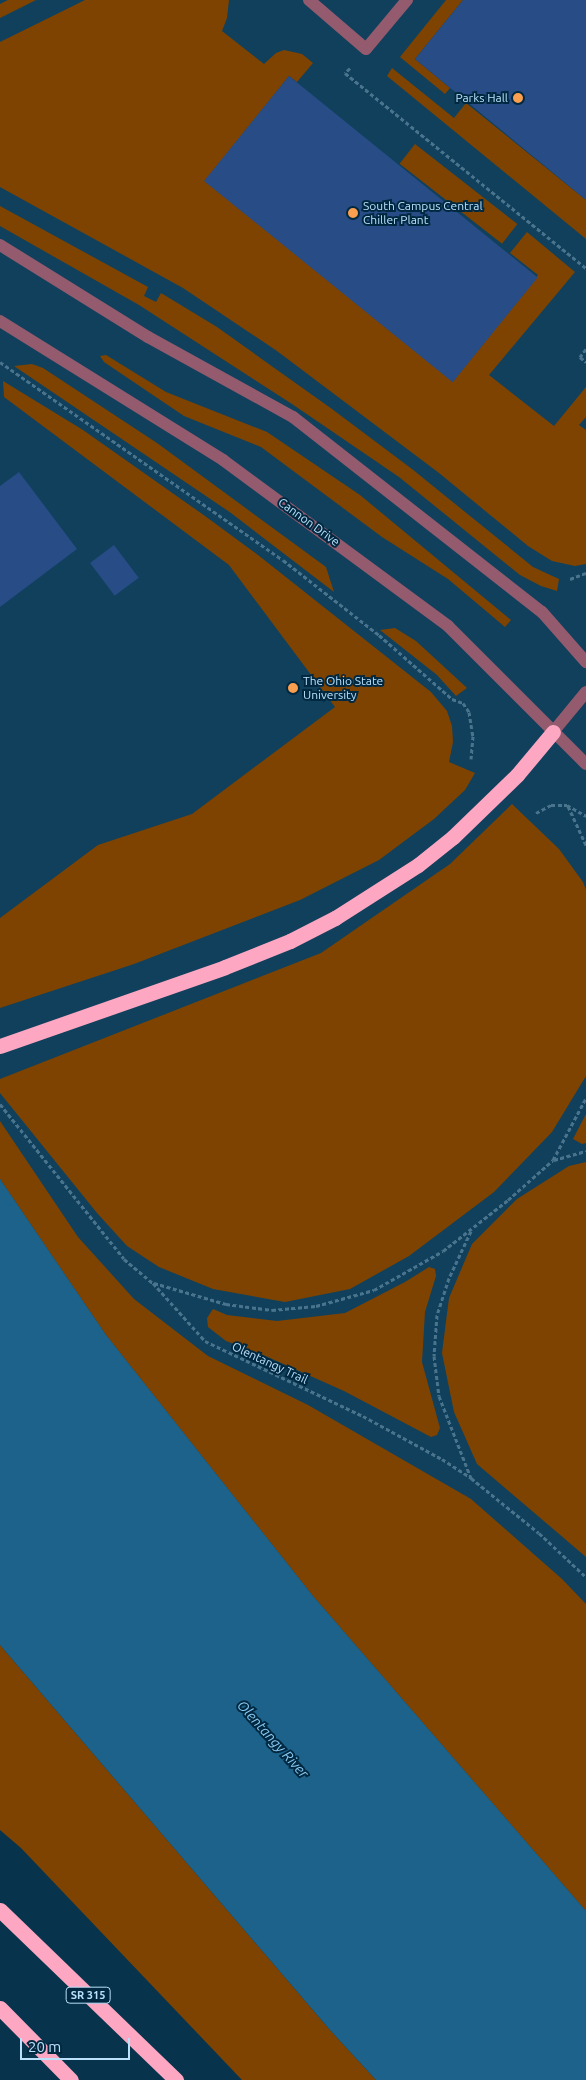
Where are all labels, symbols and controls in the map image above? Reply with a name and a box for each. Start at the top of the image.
place label: Parks Hall [455,91,508,105]
marker: Parks Hall [512,92,524,104]
place label: South Campus Central Chiller Plant [363,199,483,227]
marker: South Campus Central Chiller Plant [347,207,359,219]
street label: Cannon Drive [276,495,342,549]
place label: The Ohio State University [303,674,383,702]
marker: The Ohio State University [287,682,299,694]
street label: Olentangy Trail [230,1339,310,1387]
water label: Olentangy River [234,1697,312,1781]
road number: SR 315 [66,1986,110,2004]
scale bar [22,2028,132,2060]
text: 20 m [28,2038,61,2055]

